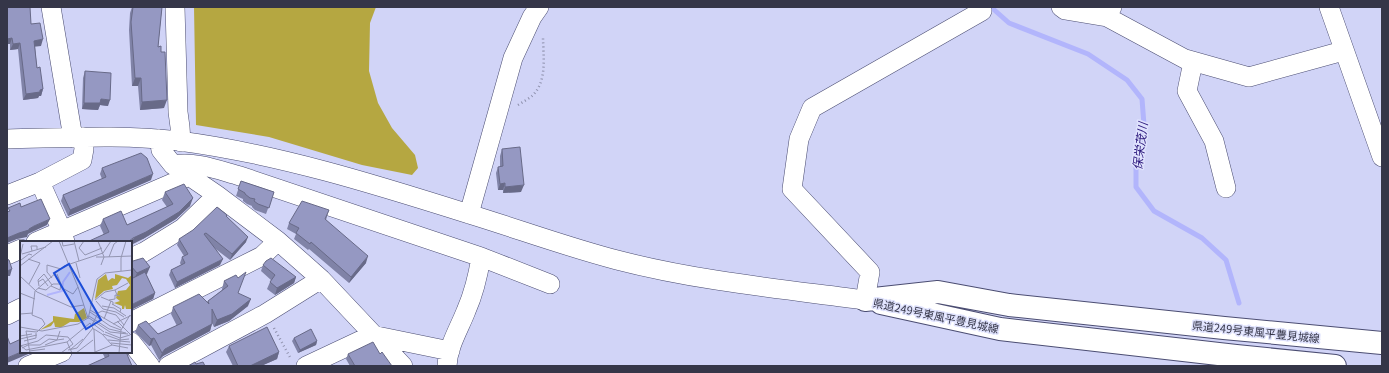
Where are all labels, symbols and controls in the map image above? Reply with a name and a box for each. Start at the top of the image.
water label: 保栄茂川 [1128,119,1151,171]
inset map [20,241,132,353]
street label: 県道249号東風平豊見城線 [872,294,1000,336]
street label: 県道249号東風平豊見城線 [1191,316,1321,346]

